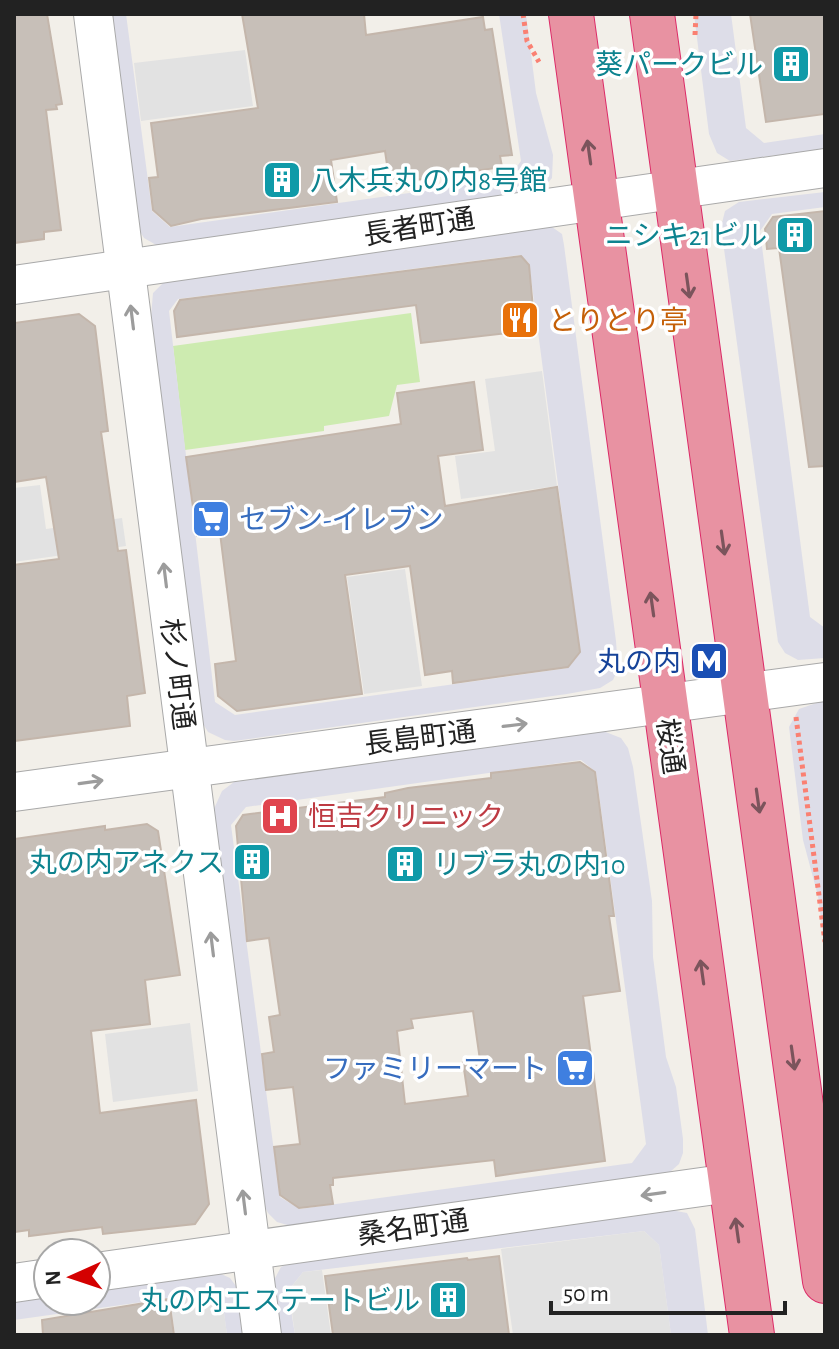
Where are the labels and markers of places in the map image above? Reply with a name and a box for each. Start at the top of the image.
building icon: 葵パークビル [770,43,812,85]
place label: 葵パークビル [595,50,763,80]
building icon: 八木兵丸の内8号館 [261,159,303,201]
place label: 八木兵丸の内8号館 [310,166,547,196]
building icon: ニシキ21ビル [774,214,816,256]
place label: ニシキ21ビル [605,221,767,251]
restaurant icon: とりとり亭 [499,299,541,341]
place label: とりとり亭 [548,306,688,336]
supermarket icon: セブン-イレブン [190,498,232,540]
place label: セブン-イレブン [239,505,444,535]
metro station icon: 丸の内 [688,640,730,682]
place label: 丸の内 [597,647,681,677]
hospital icon: 恒吉クリニック [259,795,301,837]
place label: 恒吉クリニック [308,802,504,832]
building icon: 丸の内アネクス [231,841,273,883]
building icon: リブラ丸の内10 [384,843,426,885]
place label: 丸の内アネクス [29,848,224,878]
place label: リブラ丸の内10 [433,850,625,880]
supermarket icon: ファミリーマート [554,1047,596,1089]
place label: ファミリーマート [323,1056,547,1084]
building icon: 丸の内エステートビル [427,1279,469,1321]
place label: 丸の内エステートビル [140,1286,420,1316]

